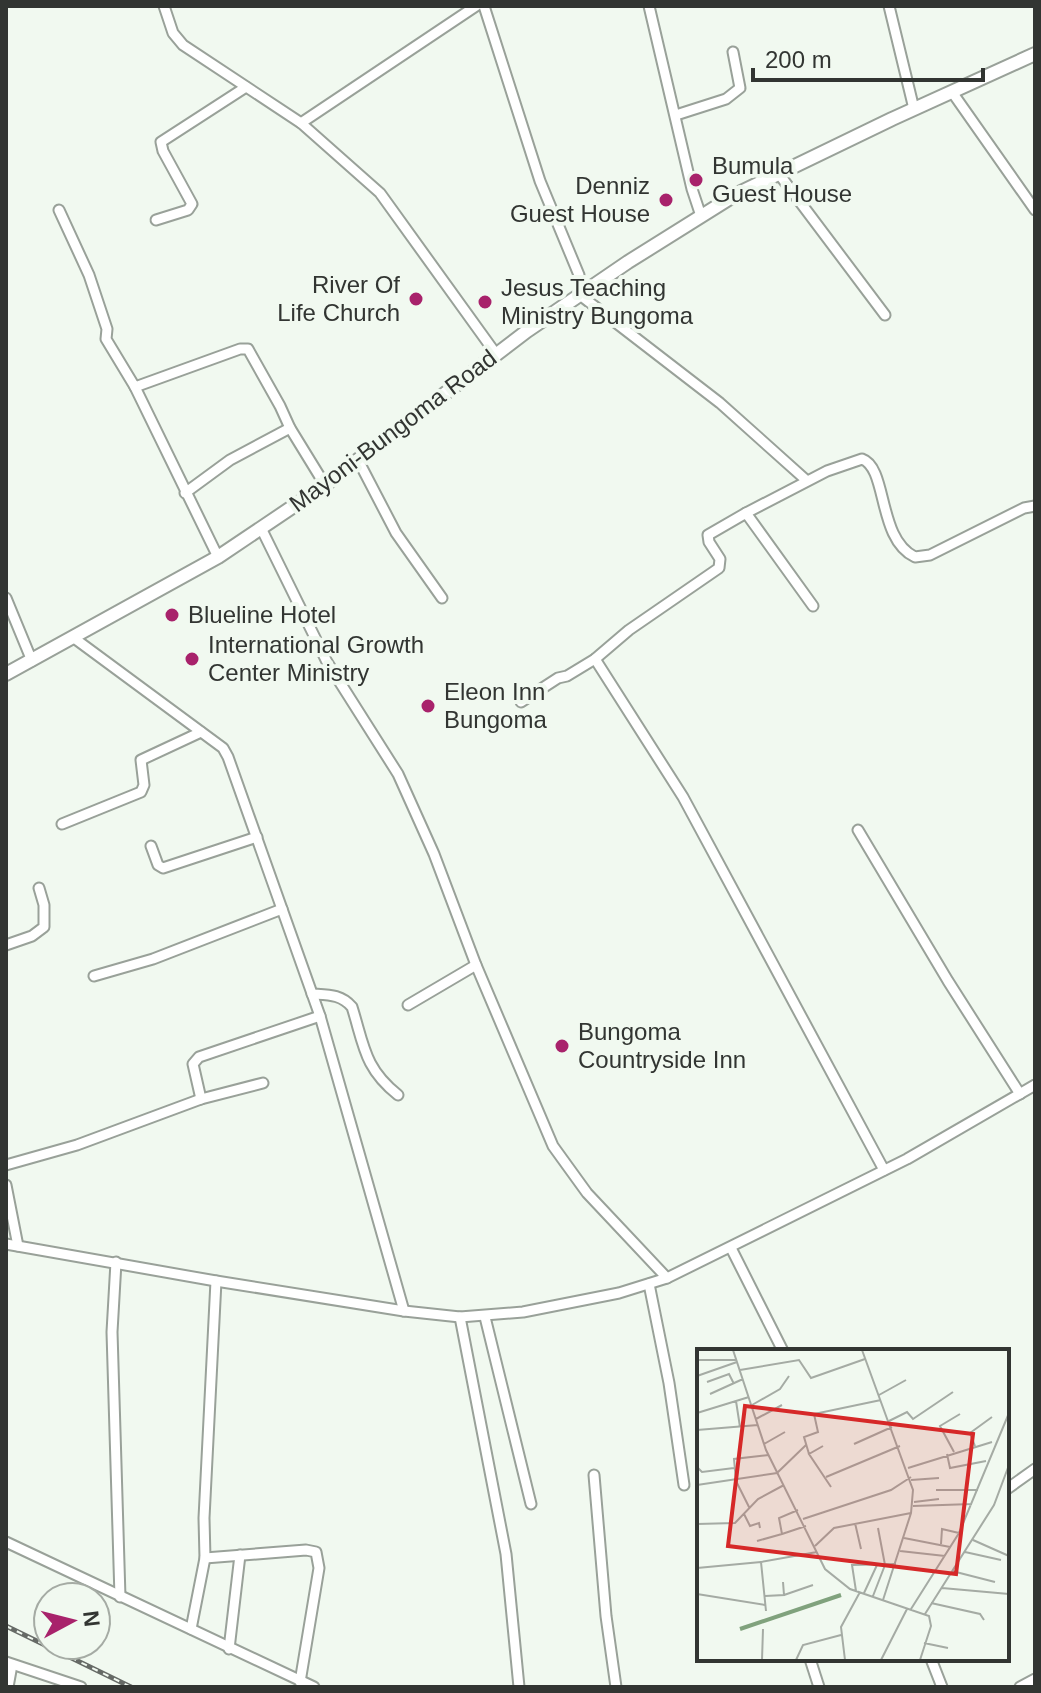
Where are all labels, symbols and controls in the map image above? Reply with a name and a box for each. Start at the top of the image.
scale bar [753,32,983,82]
text: 200 m [765,46,832,73]
place label: Bumula Guest House [712,152,852,207]
marker: Bumula Guest House [687,171,705,189]
place label: Denniz Guest House [510,172,650,227]
marker: Denniz Guest House [657,191,675,209]
place label: River Of Life Church [277,271,400,326]
place label: Jesus Teaching Ministry Bungoma [501,274,694,329]
marker: River Of Life Church [407,290,425,308]
marker: Jesus Teaching Ministry Bungoma [476,293,494,311]
street label: Mayoni-Bungoma Road [284,344,502,517]
place label: Blueline Hotel [188,601,336,628]
marker: Blueline Hotel [163,606,181,624]
place label: International Growth Center Ministry [208,631,424,686]
marker: International Growth Center Ministry [183,650,201,668]
place label: Eleon Inn Bungoma [444,678,547,733]
marker: Eleon Inn Bungoma [419,697,437,715]
place label: Bungoma Countryside Inn [578,1018,746,1073]
marker: Bungoma Countryside Inn [553,1037,571,1055]
inset map [697,1349,1009,1661]
north arrow [32,1581,112,1661]
text: N [78,1609,105,1628]

